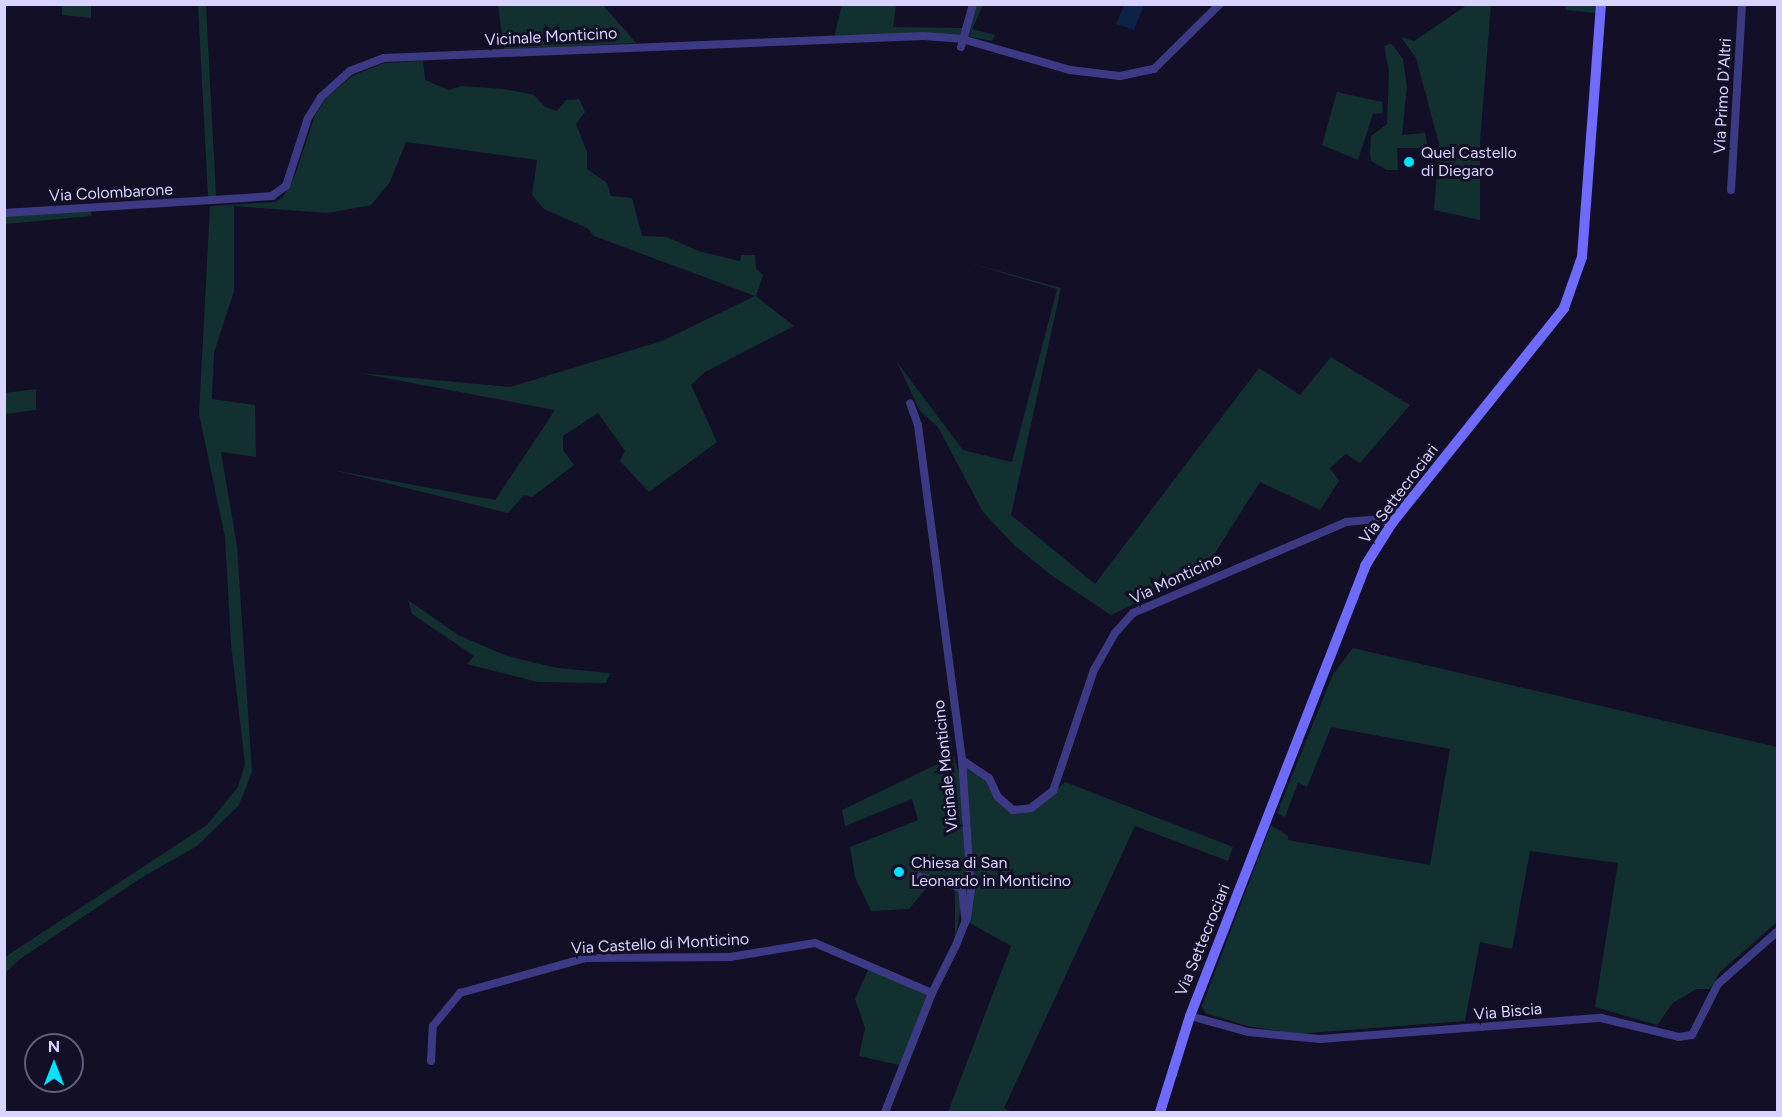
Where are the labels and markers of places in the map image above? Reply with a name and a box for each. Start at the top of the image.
place label: Quel Castello di Diegaro [1421,143,1517,181]
marker: Quel Castello di Diegaro [1402,155,1416,169]
place label: Chiesa di San Leonardo in Monticino [911,853,1071,891]
marker: Chiesa di San Leonardo in Monticino [892,865,906,879]

